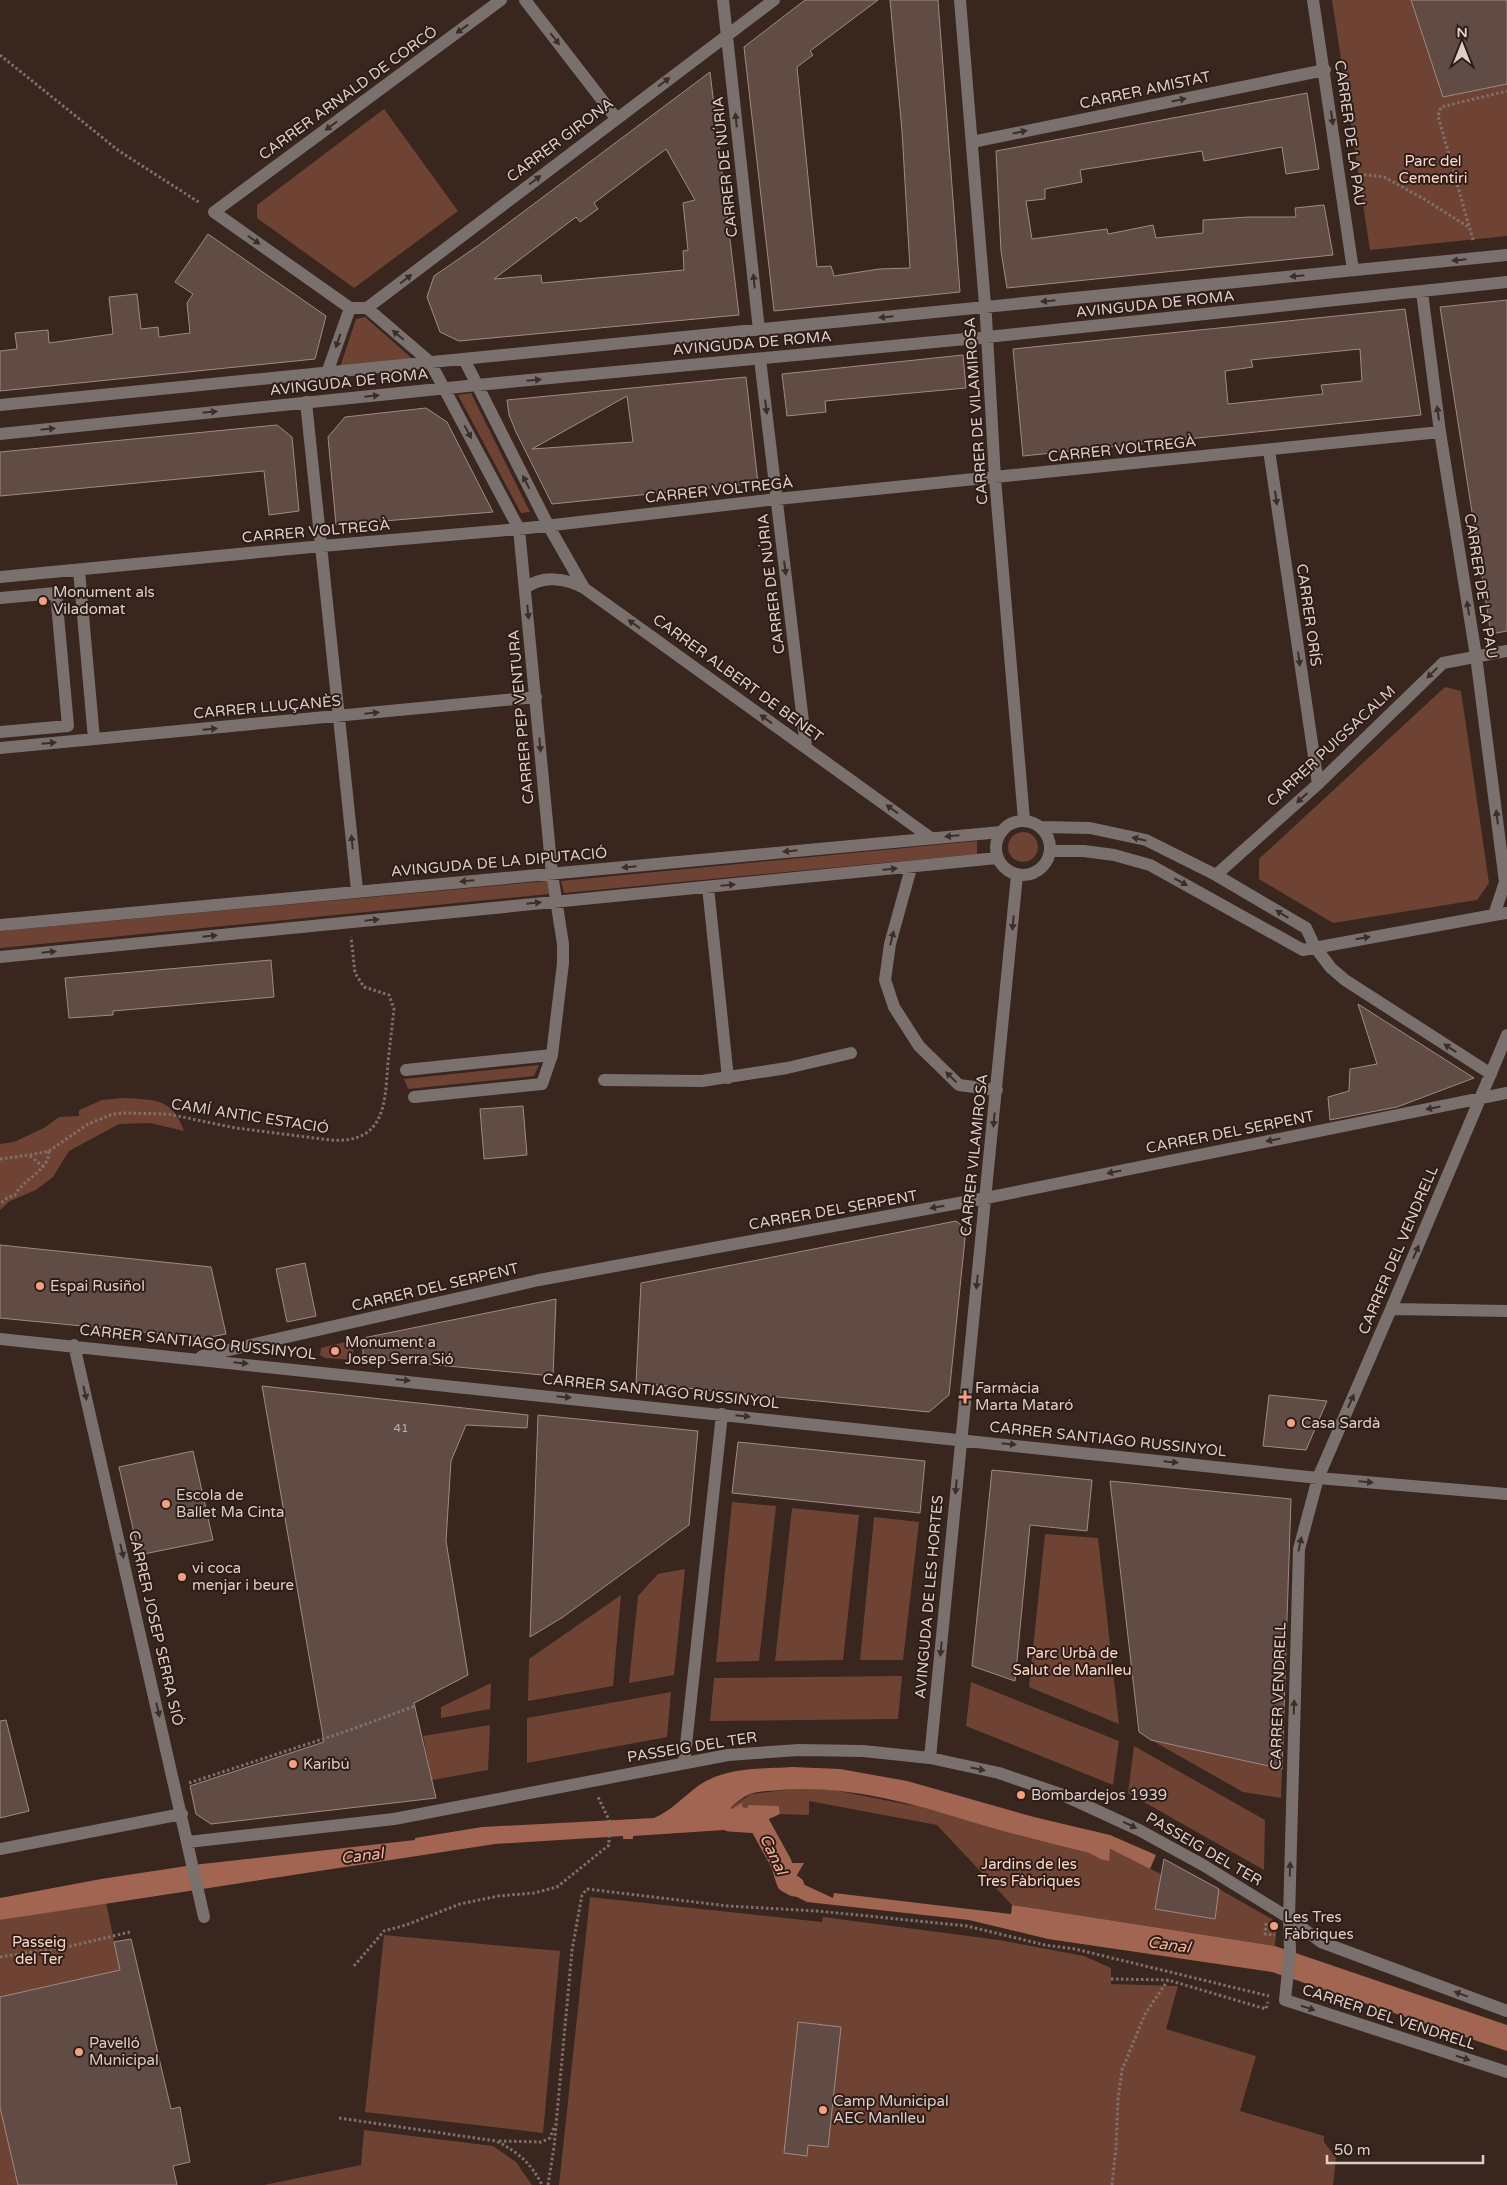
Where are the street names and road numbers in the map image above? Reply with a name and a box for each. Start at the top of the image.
street label: CARRER ARNALD DE CORCÓ [255,22,441,164]
street label: CARRER DE LA PAU [1331,59,1369,207]
street label: CARRER AMISTAT [1078,67,1212,113]
street label: CARRER GIRONA [503,94,617,186]
street label: CARRER DE NÚRIA [709,96,741,238]
street label: AVINGUDA DE ROMA [1075,287,1235,321]
street label: CARRER DE VILAMIROSA [960,317,992,505]
street label: AVINGUDA DE ROMA [672,327,832,359]
street label: AVINGUDA DE ROMA [269,365,429,399]
street label: CARRER VOLTREGÀ [1047,432,1197,466]
street label: CARRER VOLTREGÀ [644,473,794,507]
street label: CARRER DE LA PAU [1461,512,1501,660]
street label: CARRER DE NÚRIA [753,513,789,655]
street label: CARRER VOLTREGÀ [241,516,391,546]
street label: CARRER ORÍS [1293,562,1325,668]
street label: CARRER ALBERT DE BENET [649,610,827,746]
street label: CARRER PEP VENTURA [504,629,538,805]
street label: CARRER PUIGSACALM [1263,682,1399,810]
street label: CARRER LLUÇANÈS [193,692,341,722]
street label: AVINGUDA DE LA DIPUTACIÓ [390,844,608,880]
street label: CARRER VILAMIROSA [957,1073,991,1237]
street label: CAMÍ ANTIC ESTACIÓ [170,1095,330,1137]
street label: CARRER DEL SERPENT [1144,1107,1316,1157]
street label: CARRER DEL VENDRELL [1354,1163,1442,1337]
street label: CARRER DEL SERPENT [747,1186,919,1234]
street label: CARRER DEL SERPENT [350,1259,520,1315]
street label: CARRER SANTIAGO RUSSINYOL [79,1321,318,1363]
street label: CARRER SANTIAGO RUSSINYOL [542,1370,781,1412]
street label: CARRER SANTIAGO RUSSINYOL [989,1418,1228,1460]
street label: AVINGUDA DE LES HORTES [911,1494,947,1700]
street label: CARRER JOSEP SERRA SIÓ [125,1529,187,1727]
street label: CARRER VENDRELL [1266,1621,1290,1770]
street label: PASSEIG DEL TER [626,1728,758,1766]
street label: PASSEIG DEL TER [1143,1808,1265,1890]
street label: CARRER DEL VENDRELL [1300,1980,1478,2054]

